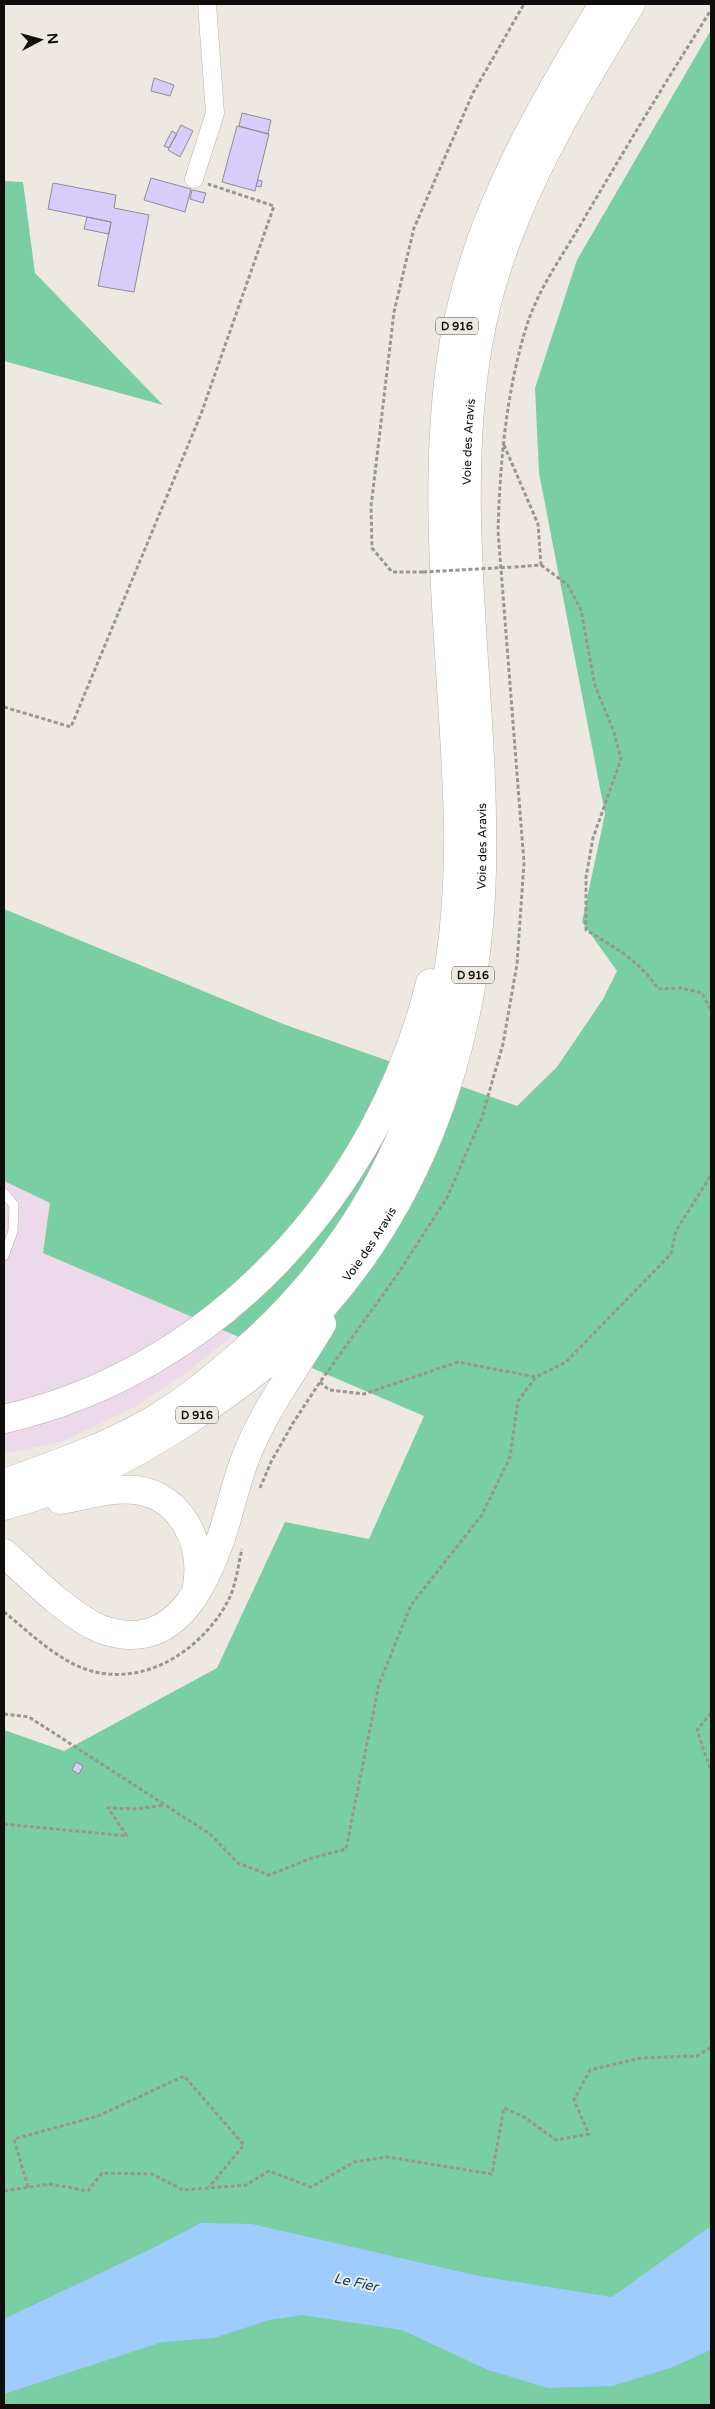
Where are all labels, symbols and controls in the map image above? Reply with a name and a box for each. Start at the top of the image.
north arrow [15,15,65,65]
text: N [43,32,61,45]
road number: D 916 [436,318,478,334]
street label: Voie des Aravis [460,398,478,485]
street label: Voie des Aravis [474,803,489,890]
road number: D 916 [452,966,494,984]
street label: Voie des Aravis [340,1204,399,1284]
road number: D 916 [176,1406,218,1424]
water label: Le Fier [332,2270,381,2296]

